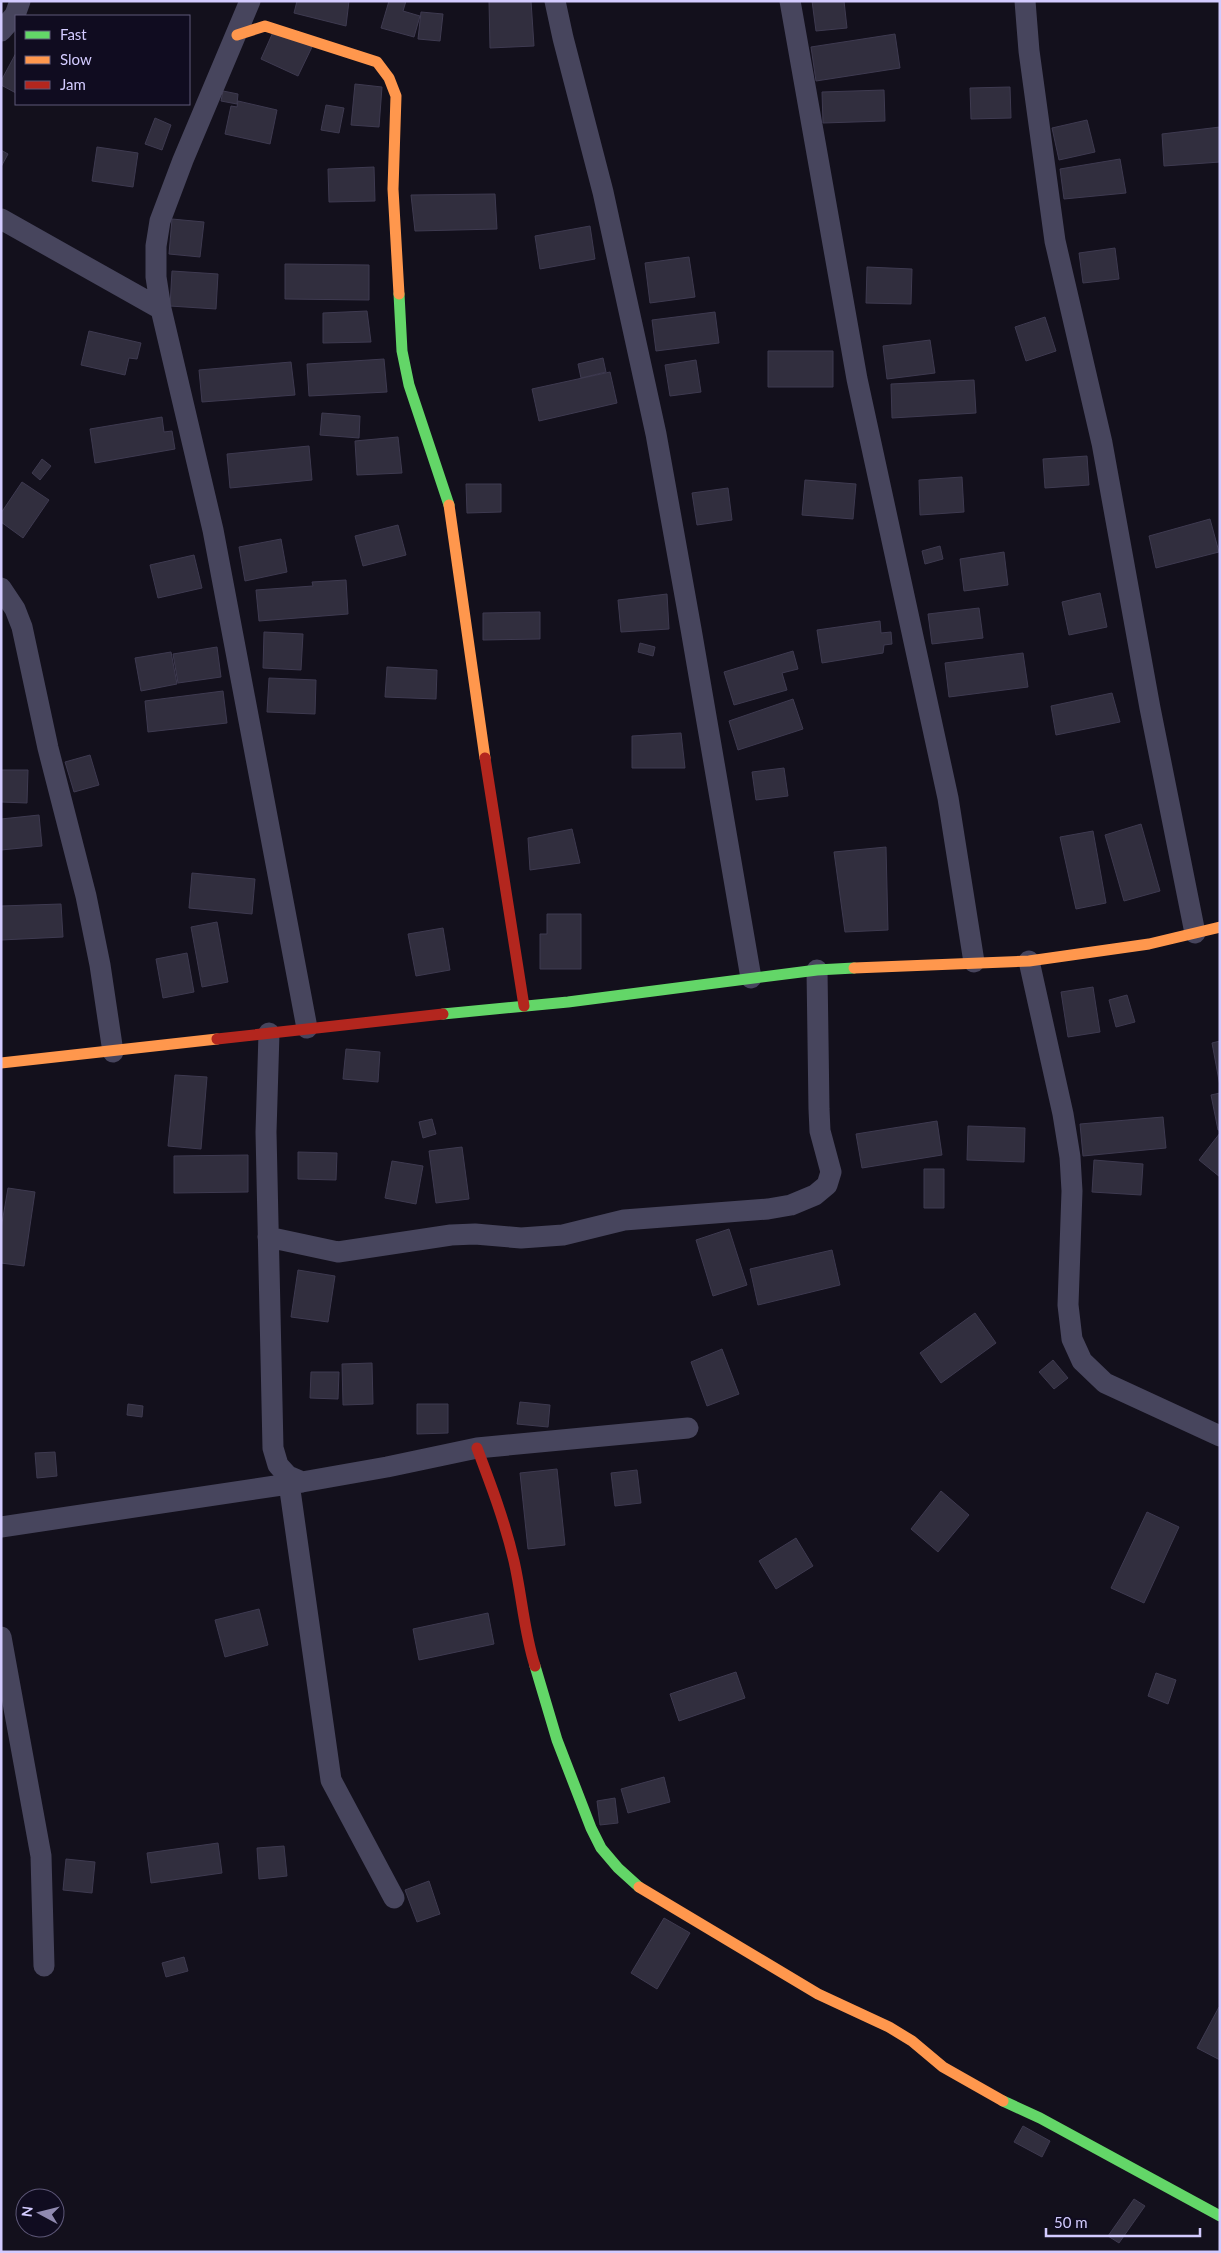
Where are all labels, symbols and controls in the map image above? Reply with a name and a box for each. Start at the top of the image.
legend [15,15,190,105]
text: Fast [60,25,87,43]
text: Slow [60,50,92,68]
text: Jam [60,75,86,93]
north arrow [15,2188,65,2238]
text: N [18,2205,36,2218]
scale bar [1046,2206,1200,2238]
text: 50 m [1054,2213,1088,2231]

